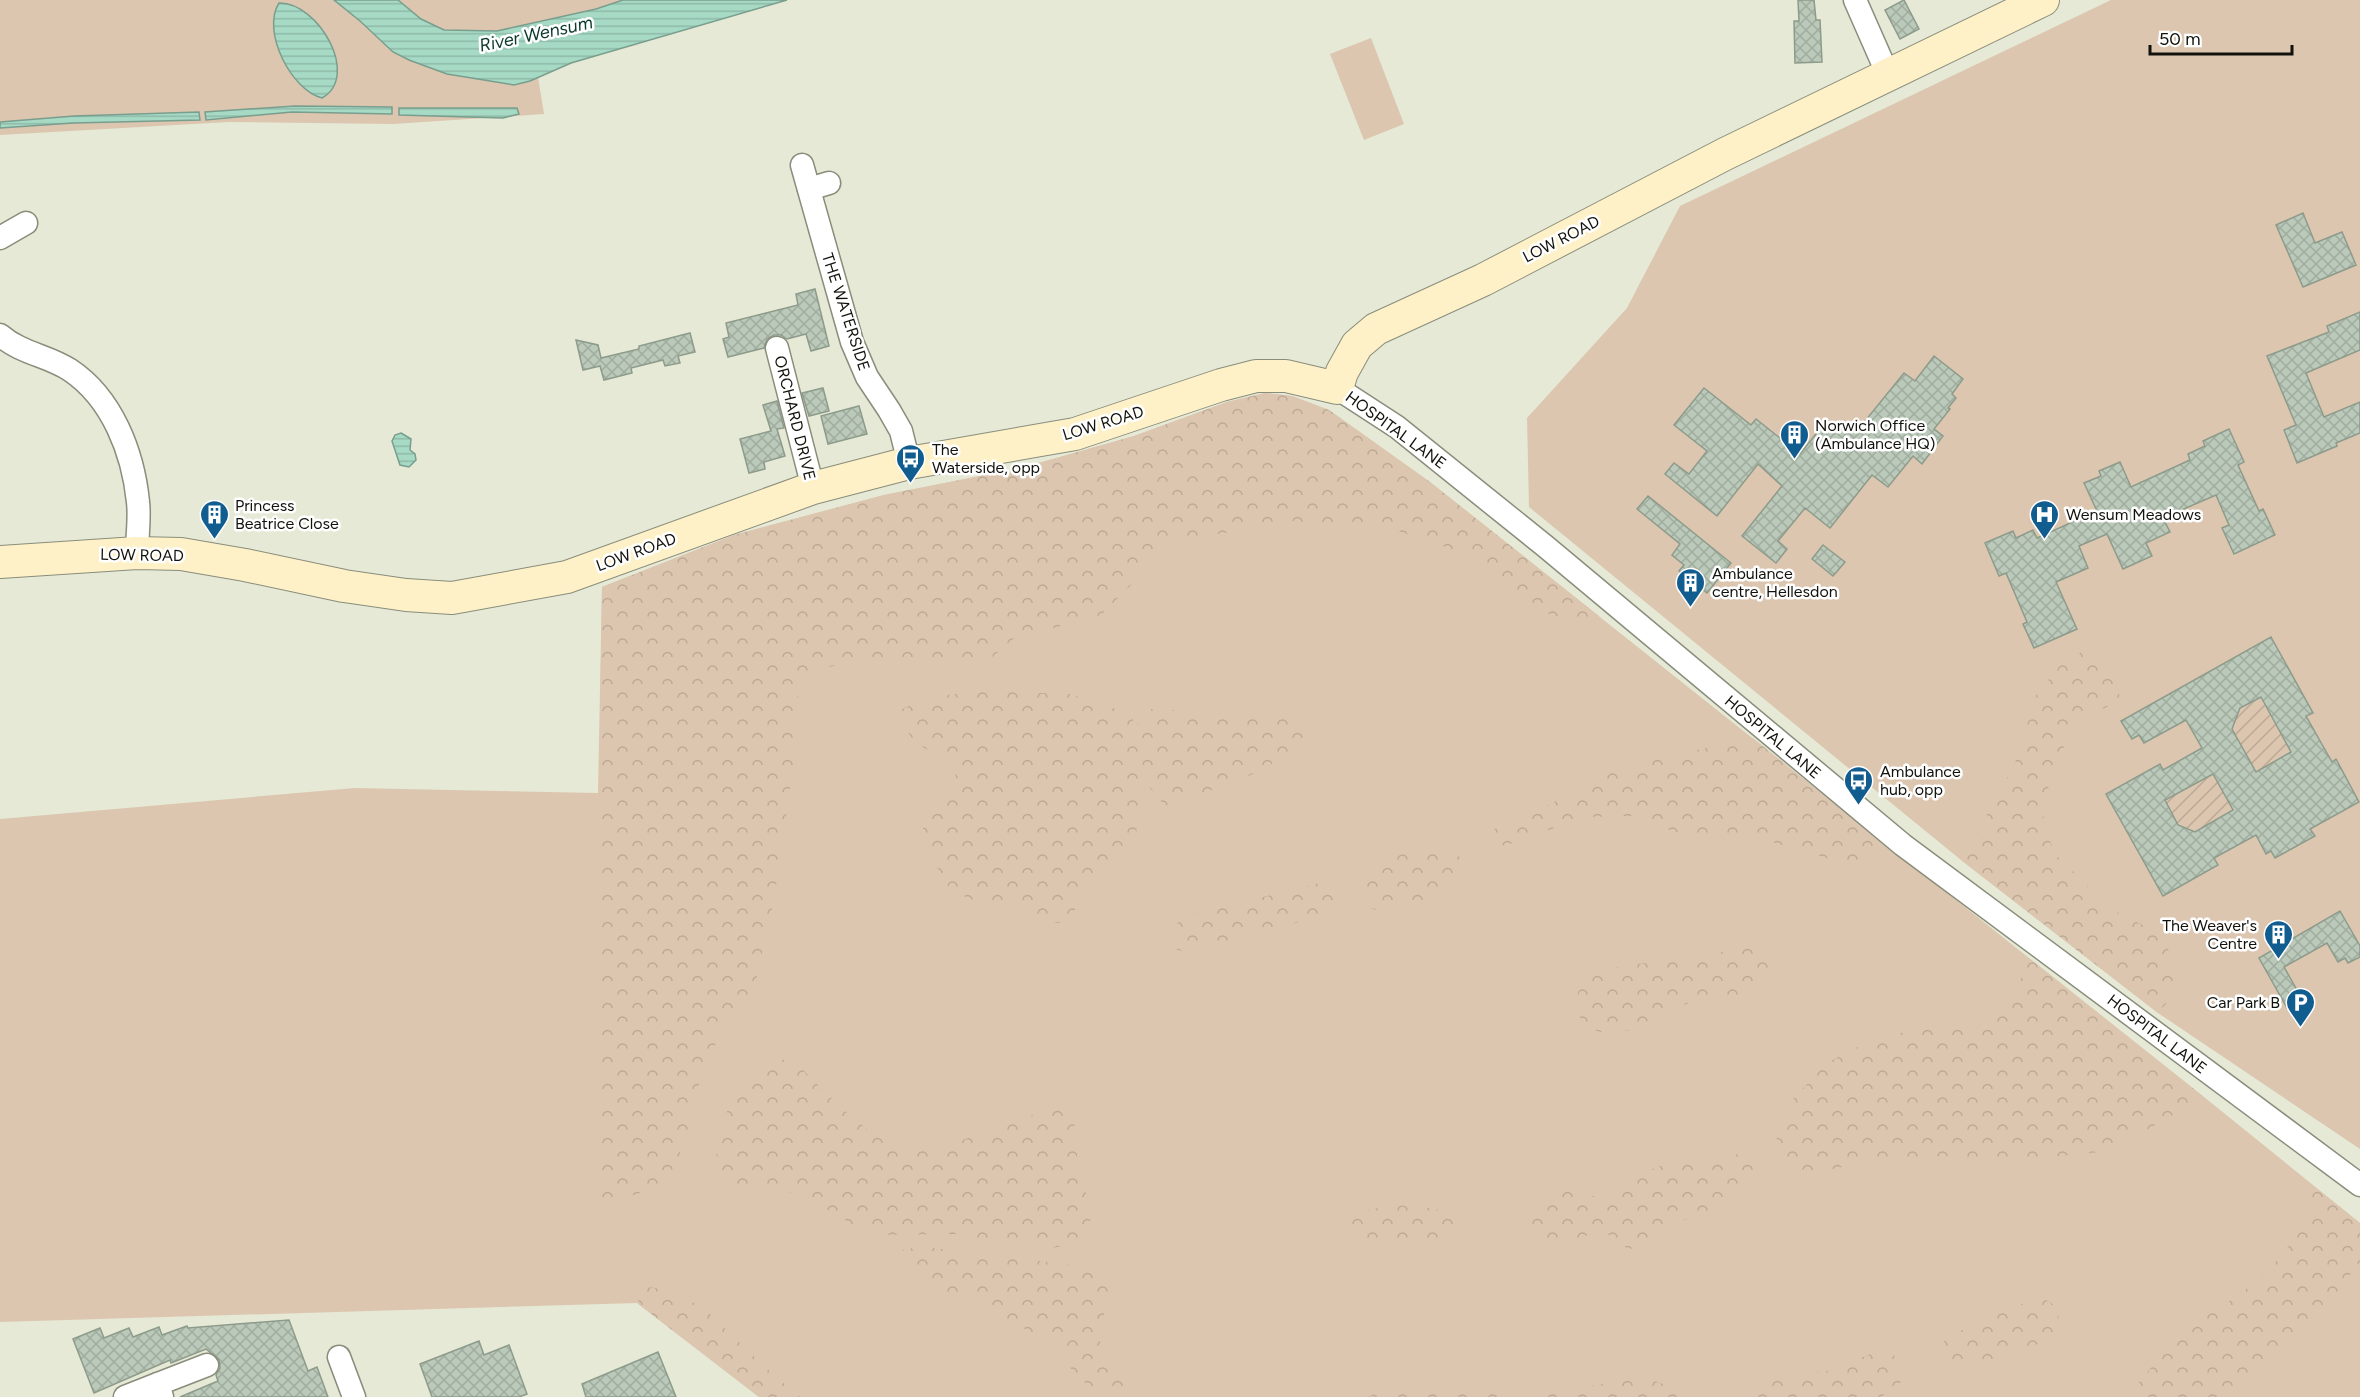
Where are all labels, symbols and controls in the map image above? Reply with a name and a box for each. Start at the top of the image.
water label: River Wensum [477,11,595,57]
scale bar [2150,18,2292,56]
text: 50 m [2159,28,2201,50]
street label: LOW ROAD [1519,211,1603,267]
street label: THE WATERSIDE [818,251,874,373]
street label: ORCHARD DRIVE [770,354,820,482]
street label: HOSPITAL LANE [1342,387,1450,473]
street label: LOW ROAD [1060,402,1146,444]
place label: Norwich Office (Ambulance HQ) [1815,416,1935,453]
building icon: Norwich Office (Ambulance HQ) [1778,418,1810,460]
place label: The Waterside, opp [932,440,1040,477]
bus stop icon: The Waterside, opp [895,442,927,484]
place label: Princess Beatrice Close [235,496,339,533]
building icon: Princess Beatrice Close [198,498,230,540]
hospital icon: Wensum Meadows [2029,498,2061,540]
place label: Wensum Meadows [2066,505,2201,524]
street label: LOW ROAD [593,529,679,575]
street label: LOW ROAD [100,545,184,565]
place label: Ambulance centre, Hellesdon [1712,564,1838,601]
building icon: Ambulance centre, Hellesdon [1675,566,1707,608]
street label: HOSPITAL LANE [1721,691,1825,783]
place label: Ambulance hub, opp [1880,762,1961,799]
bus stop icon: Ambulance hub, opp [1843,764,1875,806]
place label: The Weaver's Centre [2162,916,2257,953]
building icon: The Weaver's Centre [2262,918,2294,960]
parking icon: Car Park B [2285,986,2317,1028]
street label: HOSPITAL LANE [2103,990,2211,1078]
place label: Car Park B [2207,993,2280,1012]

